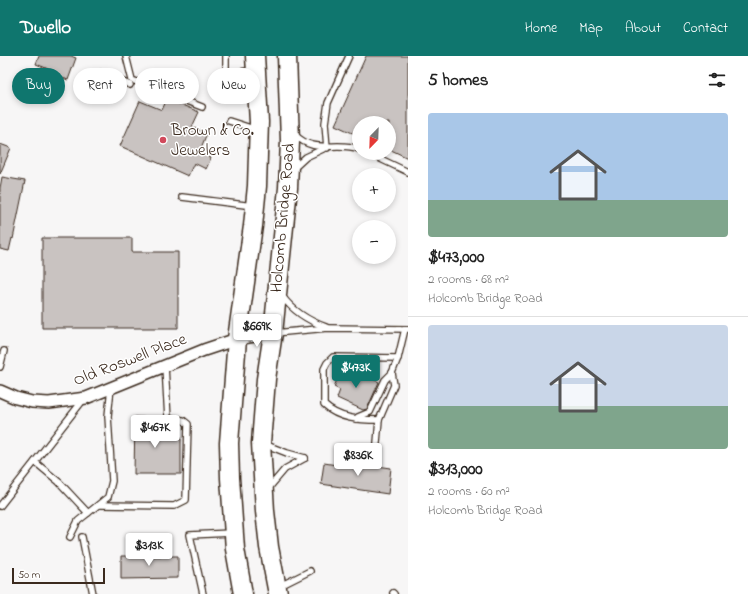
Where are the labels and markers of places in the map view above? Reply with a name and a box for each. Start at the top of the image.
place label: Brown & Co. Jewelers [170,118,255,163]
marker: Brown & Co. Jewelers [158,135,168,145]
pin: $669K [229,314,285,348]
pin: $473K [328,355,384,389]
pin: $467K [127,415,183,449]
pin: $836K [330,443,386,477]
pin: $313K [121,533,177,567]

